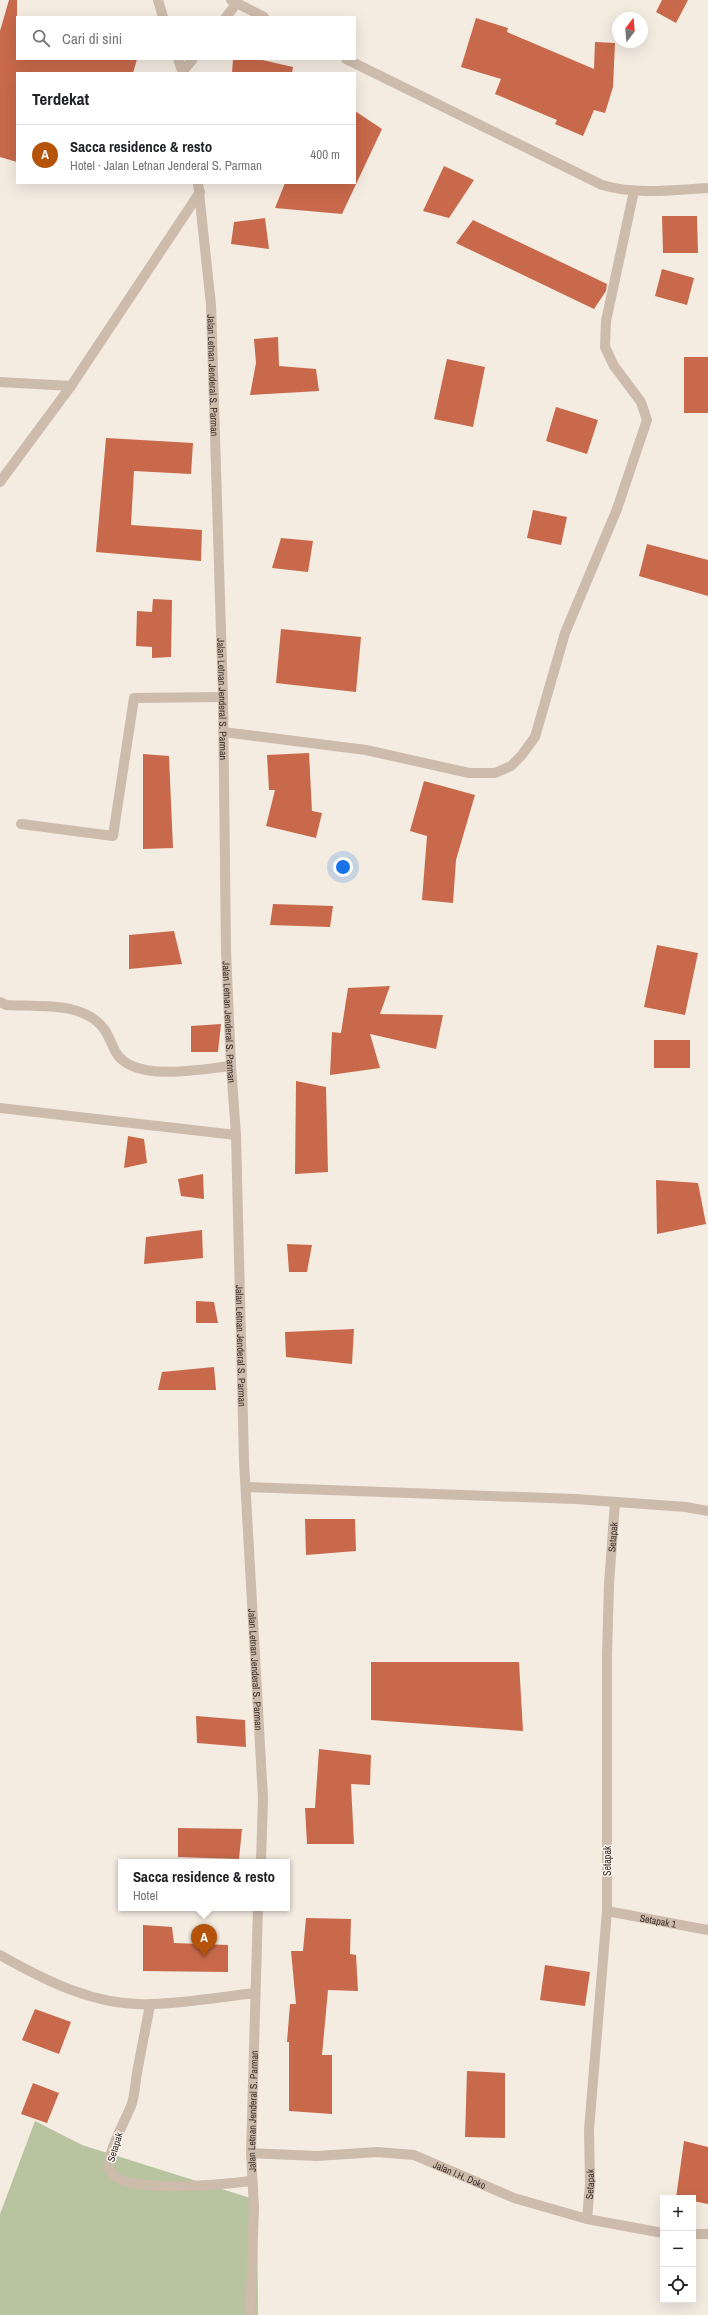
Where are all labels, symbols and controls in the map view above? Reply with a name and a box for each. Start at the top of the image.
north arrow [612,12,648,48]
search box [16,16,356,60]
icon: search [30,27,52,49]
text: Cari di sini [62,28,122,49]
text: Terdekat [32,87,89,110]
text: Sacca residence & resto [70,136,212,157]
text: A [41,146,49,163]
text: 400 m [310,146,340,163]
text: Hotel · Jalan Letnan Jenderal S. Parman [70,157,262,174]
street label: Jalan Letnan Jenderal S. Parman [205,314,222,436]
street label: Jalan Letnan Jenderal S. Parman [215,638,230,760]
your location [333,857,353,877]
street label: Jalan Letnan Jenderal S. Parman [220,961,239,1083]
street label: Jalan Letnan Jenderal S. Parman [233,1285,249,1407]
street label: Setapak [605,1521,620,1553]
street label: Jalan Letnan Jenderal S. Parman [246,1608,266,1731]
street label: Setapak [601,1845,614,1876]
popup [118,1859,290,1911]
text: Sacca residence & resto [133,1866,275,1887]
text: Hotel [133,1887,158,1904]
street label: Setapak 1 [639,1911,678,1930]
pin: A [191,1924,217,1957]
street label: Jalan Letnan Jenderal S. Parman [244,2050,260,2172]
street label: Setapak [104,2130,126,2163]
street label: Jalan I.H. Doko [431,2158,488,2192]
street label: Setapak [582,2168,597,2200]
map controls [660,2195,696,2303]
button: + [660,2195,696,2231]
button: − [660,2231,696,2267]
button: locate [660,2267,696,2303]

